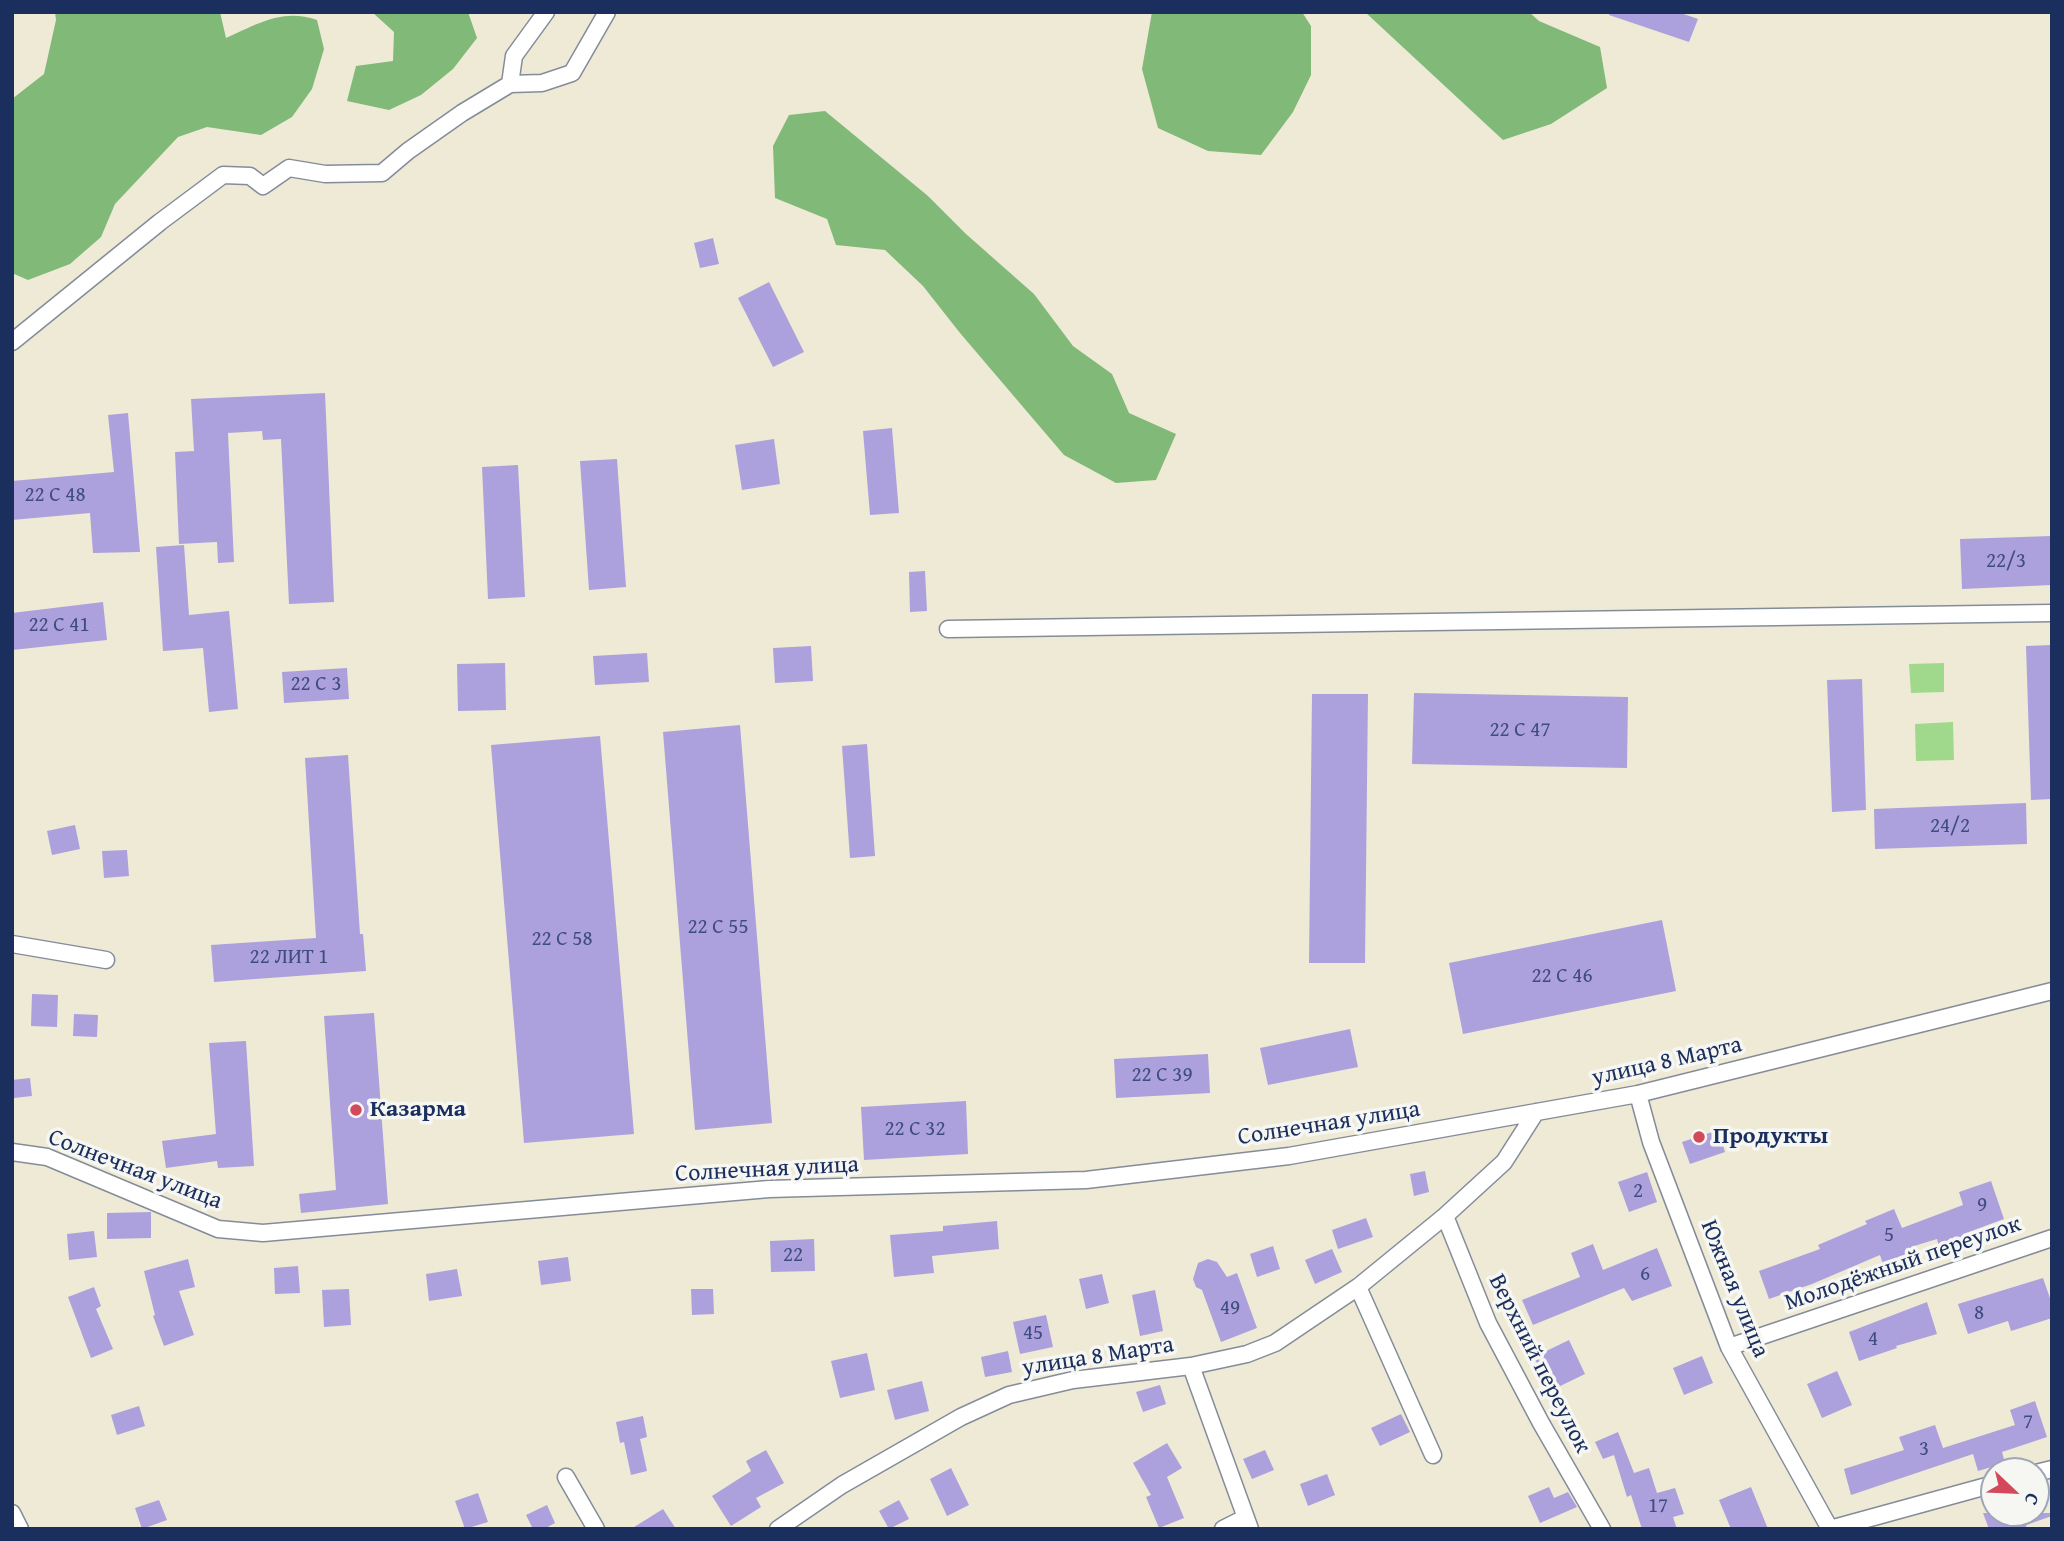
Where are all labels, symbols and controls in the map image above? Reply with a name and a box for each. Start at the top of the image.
house number: 22 С 48 [24,483,86,509]
house number: 22/3 [1986,549,2026,575]
house number: 22 С 41 [28,613,90,639]
house number: 22 С 3 [291,672,341,698]
house number: 22 С 47 [1489,718,1551,744]
house number: 24/2 [1930,814,1970,840]
house number: 22 С 55 [687,915,749,941]
house number: 22 С 58 [531,927,593,953]
house number: 22 ЛИТ 1 [250,945,328,971]
house number: 22 С 46 [1531,964,1593,990]
street label: улица 8 Марта [1589,1031,1745,1093]
house number: 22 С 39 [1131,1063,1193,1089]
street label: Солнечная улица [1236,1095,1422,1153]
place label: Казарма [370,1096,466,1124]
marker: Казарма [348,1102,364,1118]
house number: 22 С 32 [884,1117,946,1143]
place label: Продукты [1713,1123,1828,1151]
street label: Солнечная улица [44,1124,226,1216]
marker: Продукты [1691,1129,1707,1145]
street label: Солнечная улица [674,1151,860,1189]
house number: 2 [1633,1179,1643,1205]
house number: 9 [1977,1193,1987,1219]
street label: Молодёжный переулок [1781,1210,2025,1318]
street label: Южная улица [1693,1216,1775,1362]
house number: 5 [1884,1223,1894,1249]
house number: 22 [783,1243,803,1269]
house number: 6 [1640,1262,1650,1288]
street label: Верхний переулок [1481,1270,1597,1458]
house number: 49 [1220,1296,1240,1322]
house number: 8 [1974,1301,1984,1327]
house number: 45 [1023,1321,1043,1347]
house number: 4 [1868,1327,1878,1353]
street label: улица 8 Марта [1020,1331,1176,1383]
house number: 7 [2023,1410,2033,1436]
house number: 3 [1919,1437,1929,1463]
north arrow [1980,1457,2050,1527]
text: С [2018,1489,2047,1510]
house number: 17 [1648,1494,1668,1520]

